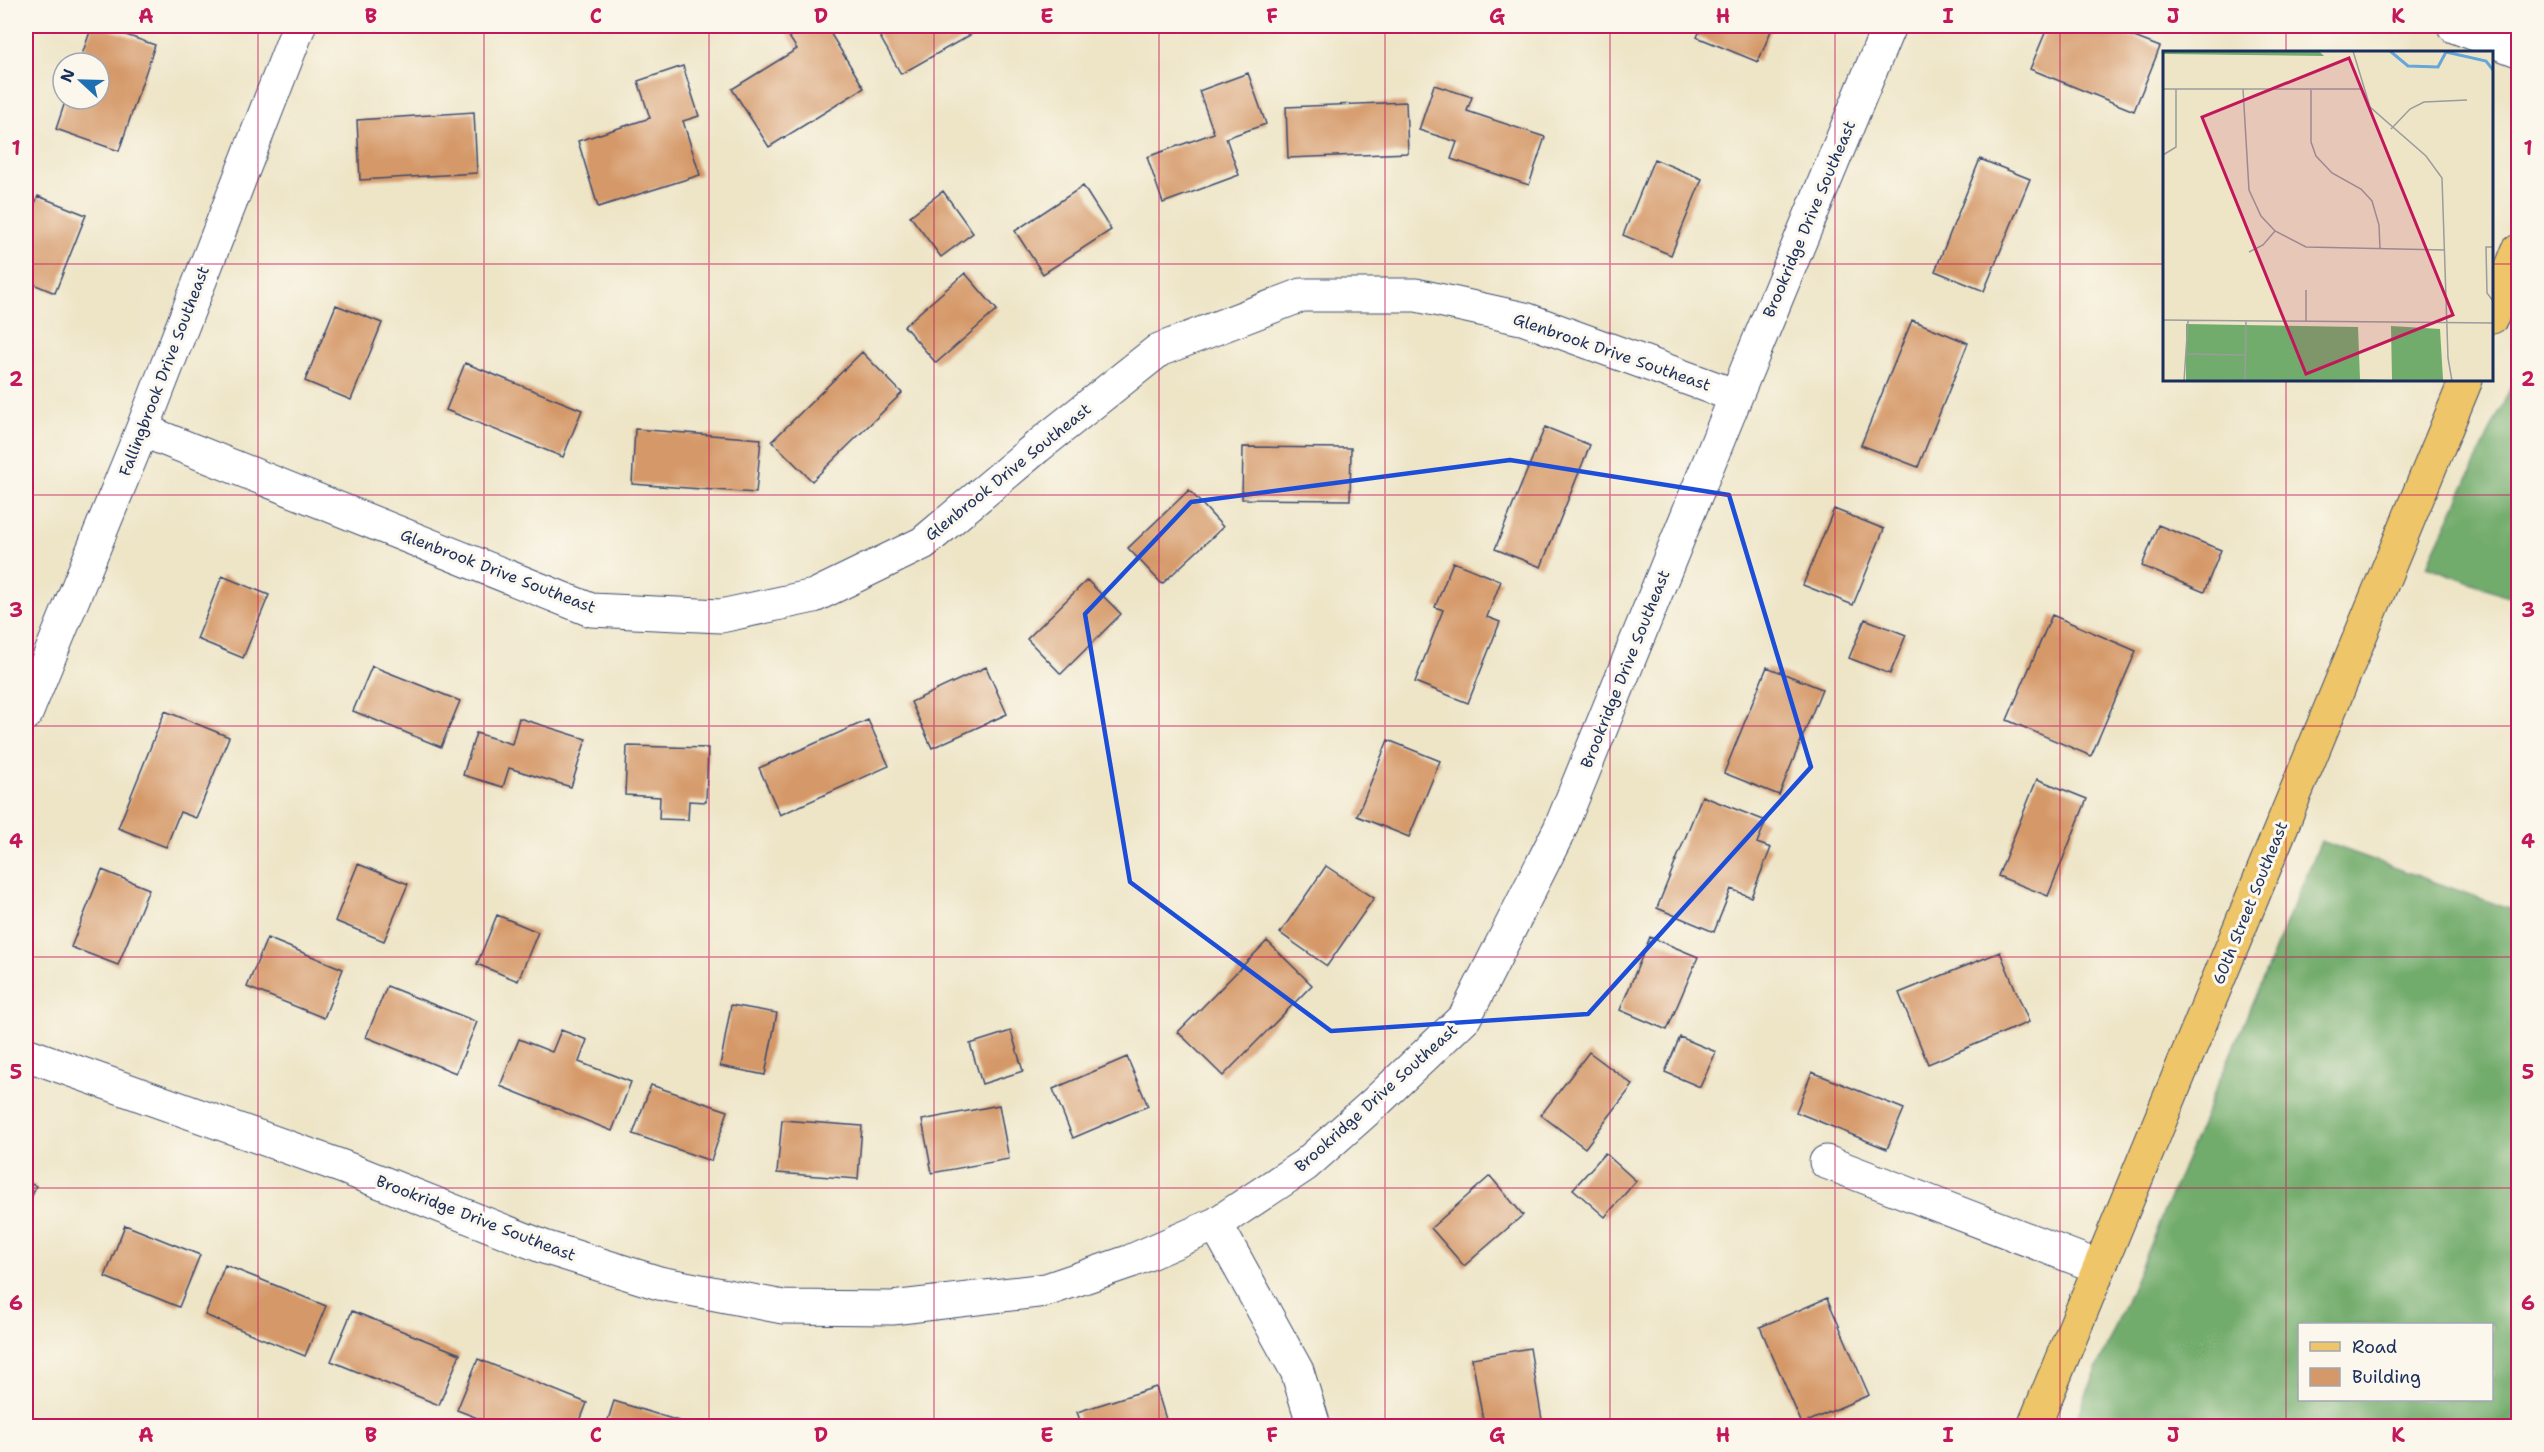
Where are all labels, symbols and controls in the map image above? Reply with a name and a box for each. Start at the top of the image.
text: A [138,3,154,29]
text: B [365,3,377,29]
text: C [590,3,602,29]
text: D [814,3,828,29]
text: E [1040,3,1054,29]
text: F [1266,3,1278,29]
text: G [1489,3,1505,29]
text: H [1716,3,1730,29]
text: I [1942,3,1954,29]
text: J [2167,3,2180,29]
text: K [2391,3,2405,29]
north arrow [51,51,111,111]
inset map [2163,51,2493,381]
text: N [55,66,80,85]
street label: Brookridge Drive Southeast [1758,117,1860,321]
text: 1 [11,135,21,161]
text: 1 [2523,135,2533,161]
street label: Fallingbrook Drive Southeast [114,263,214,479]
street label: Glenbrook Drive Southeast [1510,308,1714,396]
text: 2 [9,366,23,392]
text: 2 [2521,366,2535,392]
street label: Glenbrook Drive Southeast [921,399,1095,545]
street label: Glenbrook Drive Southeast [397,524,599,618]
street label: Brookridge Drive Southeast [1576,567,1674,771]
text: 3 [9,597,23,623]
text: 3 [2521,597,2535,623]
street label: 60th Street Southeast [2208,818,2292,988]
text: 4 [9,828,23,854]
text: 4 [2521,828,2535,854]
street label: Brookridge Drive Southeast [1290,1019,1462,1177]
text: 5 [10,1059,22,1085]
text: 5 [2522,1059,2534,1085]
street label: Brookridge Drive Southeast [373,1170,579,1266]
text: 6 [9,1290,23,1316]
text: 6 [2521,1290,2535,1316]
legend [2298,1323,2493,1401]
text: Road [2352,1335,2397,1359]
text: Building [2352,1365,2421,1389]
text: A [138,1422,154,1448]
text: B [365,1422,377,1448]
text: C [590,1422,602,1448]
text: D [814,1422,828,1448]
text: E [1040,1422,1054,1448]
text: F [1266,1422,1278,1448]
text: G [1489,1422,1505,1448]
text: H [1716,1422,1730,1448]
text: I [1942,1422,1954,1448]
text: J [2167,1422,2180,1448]
text: K [2391,1422,2405,1448]

